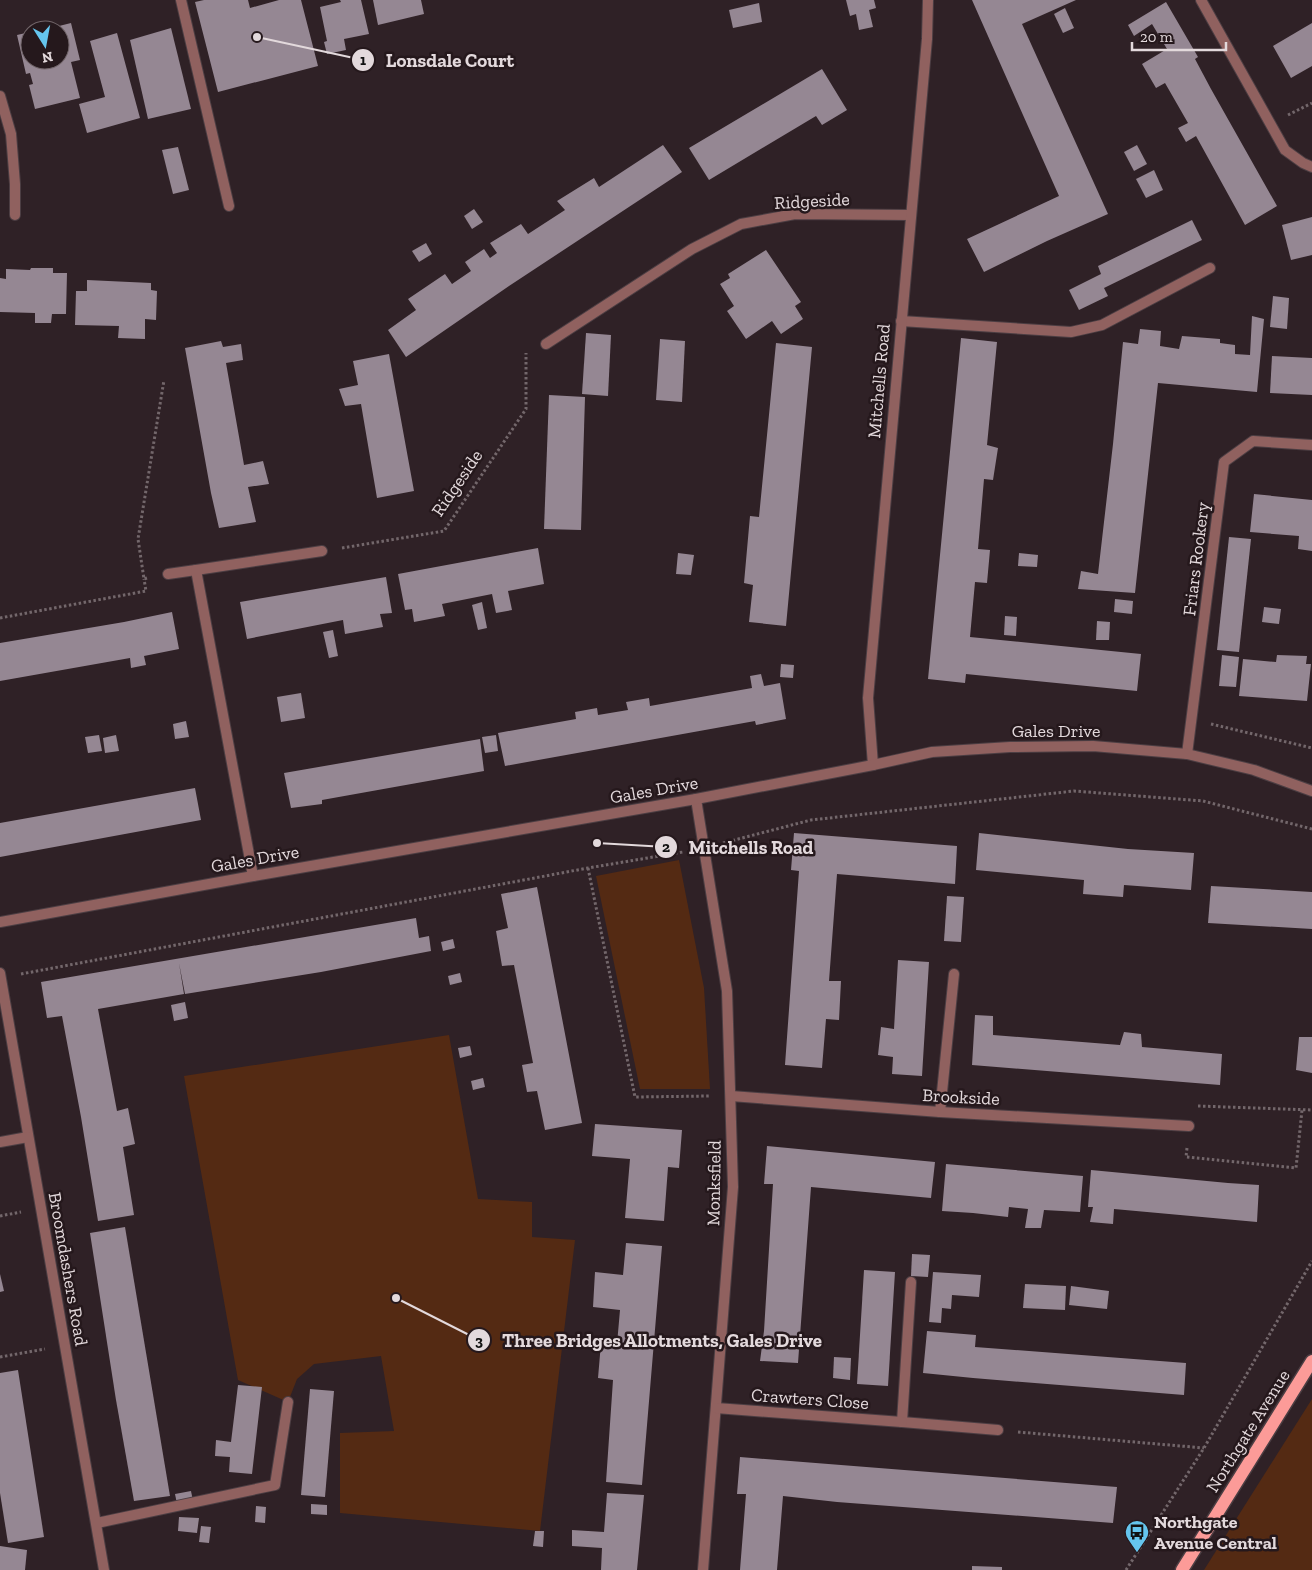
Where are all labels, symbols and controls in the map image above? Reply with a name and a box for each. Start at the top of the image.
north arrow [20,20,70,70]
scale bar [1132,20,1226,52]
text: 20 m [1140,28,1173,46]
callout: Lonsdale Court [351,43,524,77]
text: N [40,48,54,67]
text: Lonsdale Court [386,49,515,72]
text: 1 [360,51,366,69]
street label: Ridgeside [774,188,850,214]
street label: Mitchells Road [863,323,895,439]
street label: Ridgeside [427,446,487,520]
street label: Friars Rookery [1178,500,1214,617]
street label: Gales Drive [1012,720,1100,742]
street label: Gales Drive [608,771,700,809]
callout: Mitchells Road [654,830,823,864]
text: Mitchells Road [689,836,814,859]
text: 2 [662,838,670,856]
street label: Gales Drive [209,840,301,878]
street label: Brookside [922,1084,1000,1110]
street label: Monksfield [702,1140,726,1226]
street label: Broomdashers Road [44,1190,92,1348]
callout: Three Bridges Allotments, Gales Drive [467,1323,832,1357]
text: Three Bridges Allotments, Gales Drive [502,1329,822,1352]
text: 3 [475,1332,483,1350]
street label: Northgate Avenue [1201,1366,1295,1496]
street label: Crawters Close [750,1384,870,1414]
place label: Northgate Avenue Central [1154,1511,1277,1554]
bus stop icon: Northgate Avenue Central [1124,1519,1150,1553]

